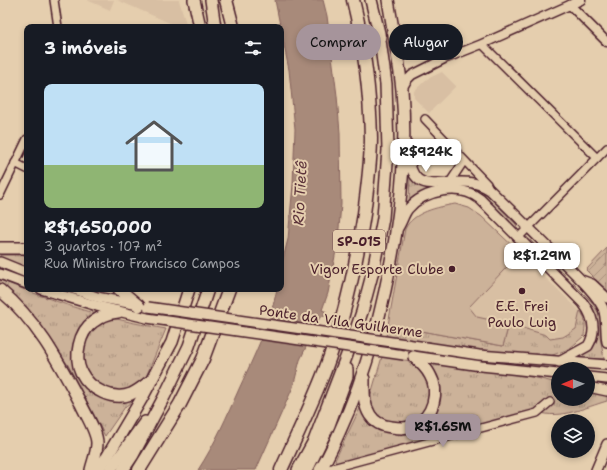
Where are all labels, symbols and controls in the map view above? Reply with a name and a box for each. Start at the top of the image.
chip: Comprar [296,24,381,60]
chip: Alugar [389,24,463,60]
text: 3 imóveis [44,37,127,59]
icon: filters [242,37,264,59]
icon: home [118,110,190,182]
pin: R$924K [393,139,459,173]
text: R$924K [399,143,453,160]
water label: Rio Tietê [288,159,312,226]
text: R$1,650,000 [44,216,152,238]
road number: SP-015 [333,230,385,252]
text: 3 quartos · 107 m² [44,238,162,255]
pin: R$1.29M [505,243,579,277]
text: R$1.29M [513,247,571,264]
text: Rua Ministro Francisco Campos [44,255,240,272]
place label: Vigor Esporte Clube [310,260,444,278]
marker: Vigor Esporte Clube [447,264,457,274]
marker: E.E. Frei Paulo Luig [517,286,527,296]
place label: E.E. Frei Paulo Luig [488,297,556,331]
street label: Ponte da Vila Guilherme [258,301,424,341]
north arrow [551,362,595,406]
map controls [551,362,595,458]
pin: R$1.65M [406,414,480,448]
button: layers [551,414,595,458]
text: R$1.65M [414,418,472,435]

